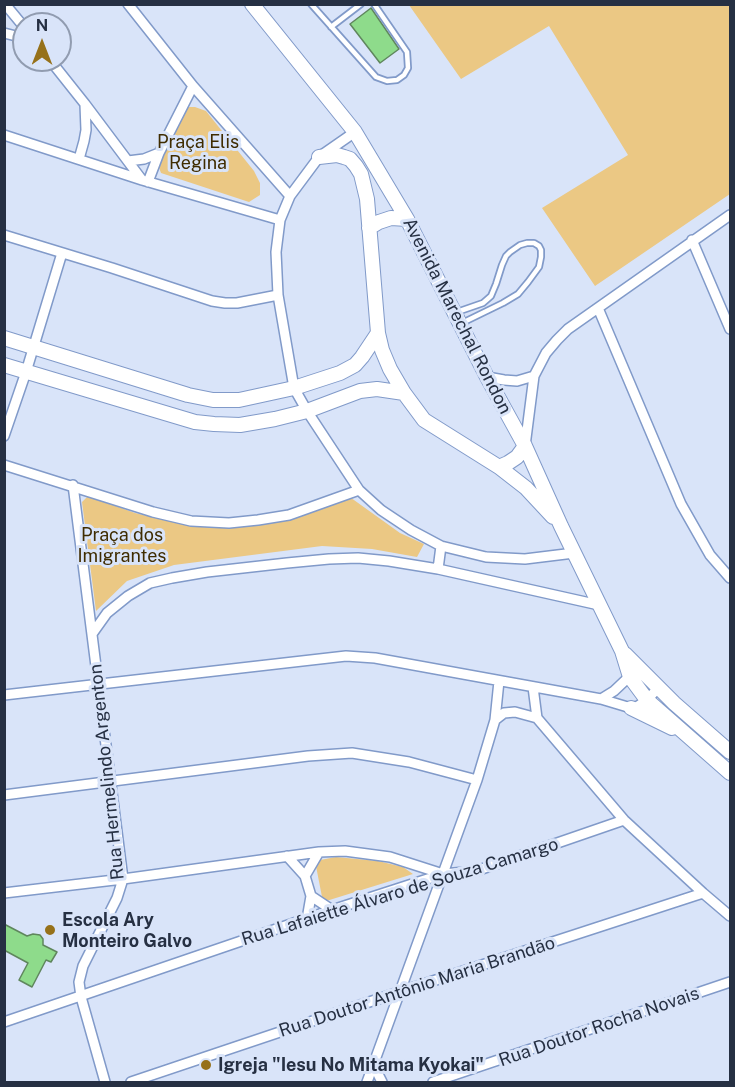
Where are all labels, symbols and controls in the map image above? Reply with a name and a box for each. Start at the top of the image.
north arrow [12,12,72,72]
text: N [36,16,48,35]
park label: Praça Elis Regina [157,131,239,174]
street label: Avenida Marechal Rondon [398,214,516,418]
park label: Praça dos Imigrantes [78,524,166,566]
street label: Rua Hermelindo Argenton [85,663,129,881]
street label: Rua Lafaiette Álvaro de Souza Camargo [239,833,561,951]
place label: Escola Ary Monteiro Galvo [62,909,192,952]
marker: Escola Ary Monteiro Galvo [43,923,57,937]
street label: Rua Doutor Antônio Maria Brandão [276,932,558,1042]
street label: Rua Doutor Rocha Novais [496,983,702,1071]
place label: Igreja "Iesu No Mitama Kyokai" [218,1054,484,1076]
marker: Igreja "Iesu No Mitama Kyokai" [199,1058,213,1072]

